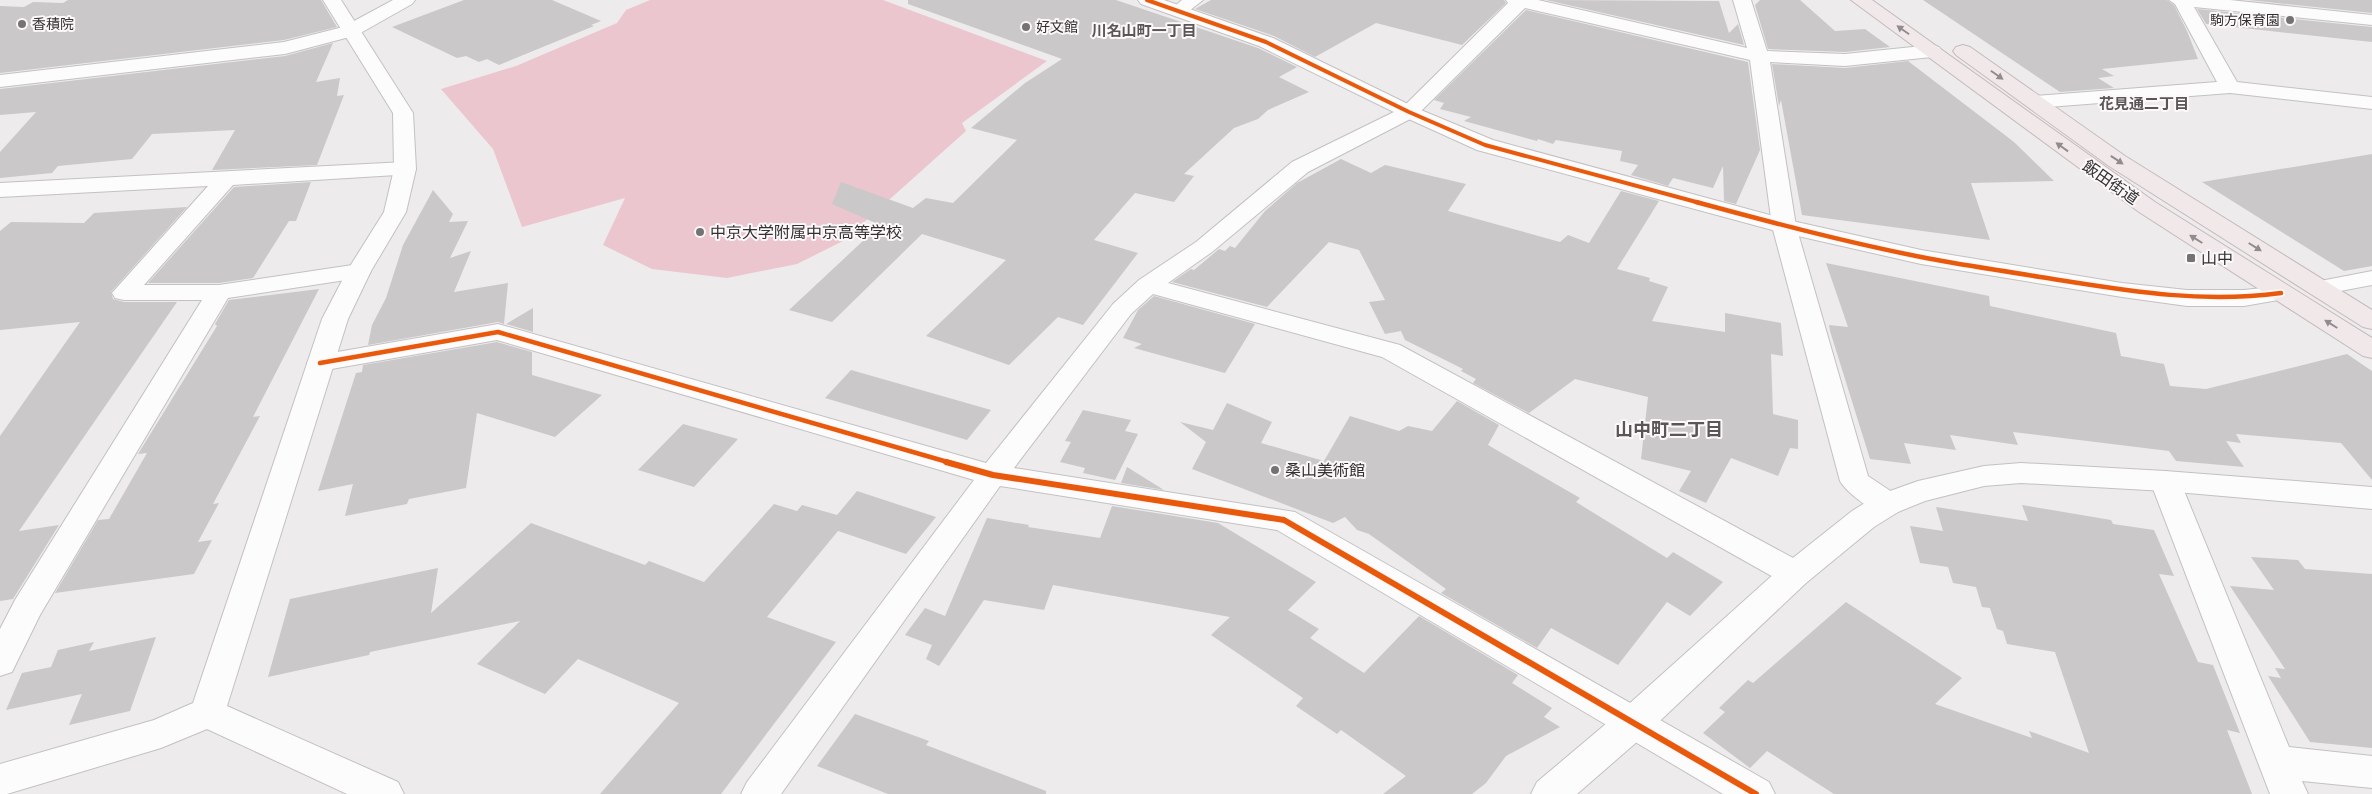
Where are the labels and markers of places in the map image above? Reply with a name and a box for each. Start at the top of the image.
place label: 駒方保育園 [2210,11,2280,29]
marker: 駒方保育園 [2284,14,2296,26]
place label: 香積院 [32,15,74,33]
marker: 香積院 [16,18,28,30]
place label: 好文館 [1036,18,1078,36]
marker: 好文館 [1020,21,1032,33]
place label: 中京大学附属中京高等学校 [710,221,902,243]
marker: 中京大学附属中京高等学校 [694,226,706,238]
place label: 山中 [2201,247,2233,269]
marker: 山中 [2185,252,2197,264]
place label: 桑山美術館 [1285,459,1365,481]
marker: 桑山美術館 [1269,464,1281,476]

